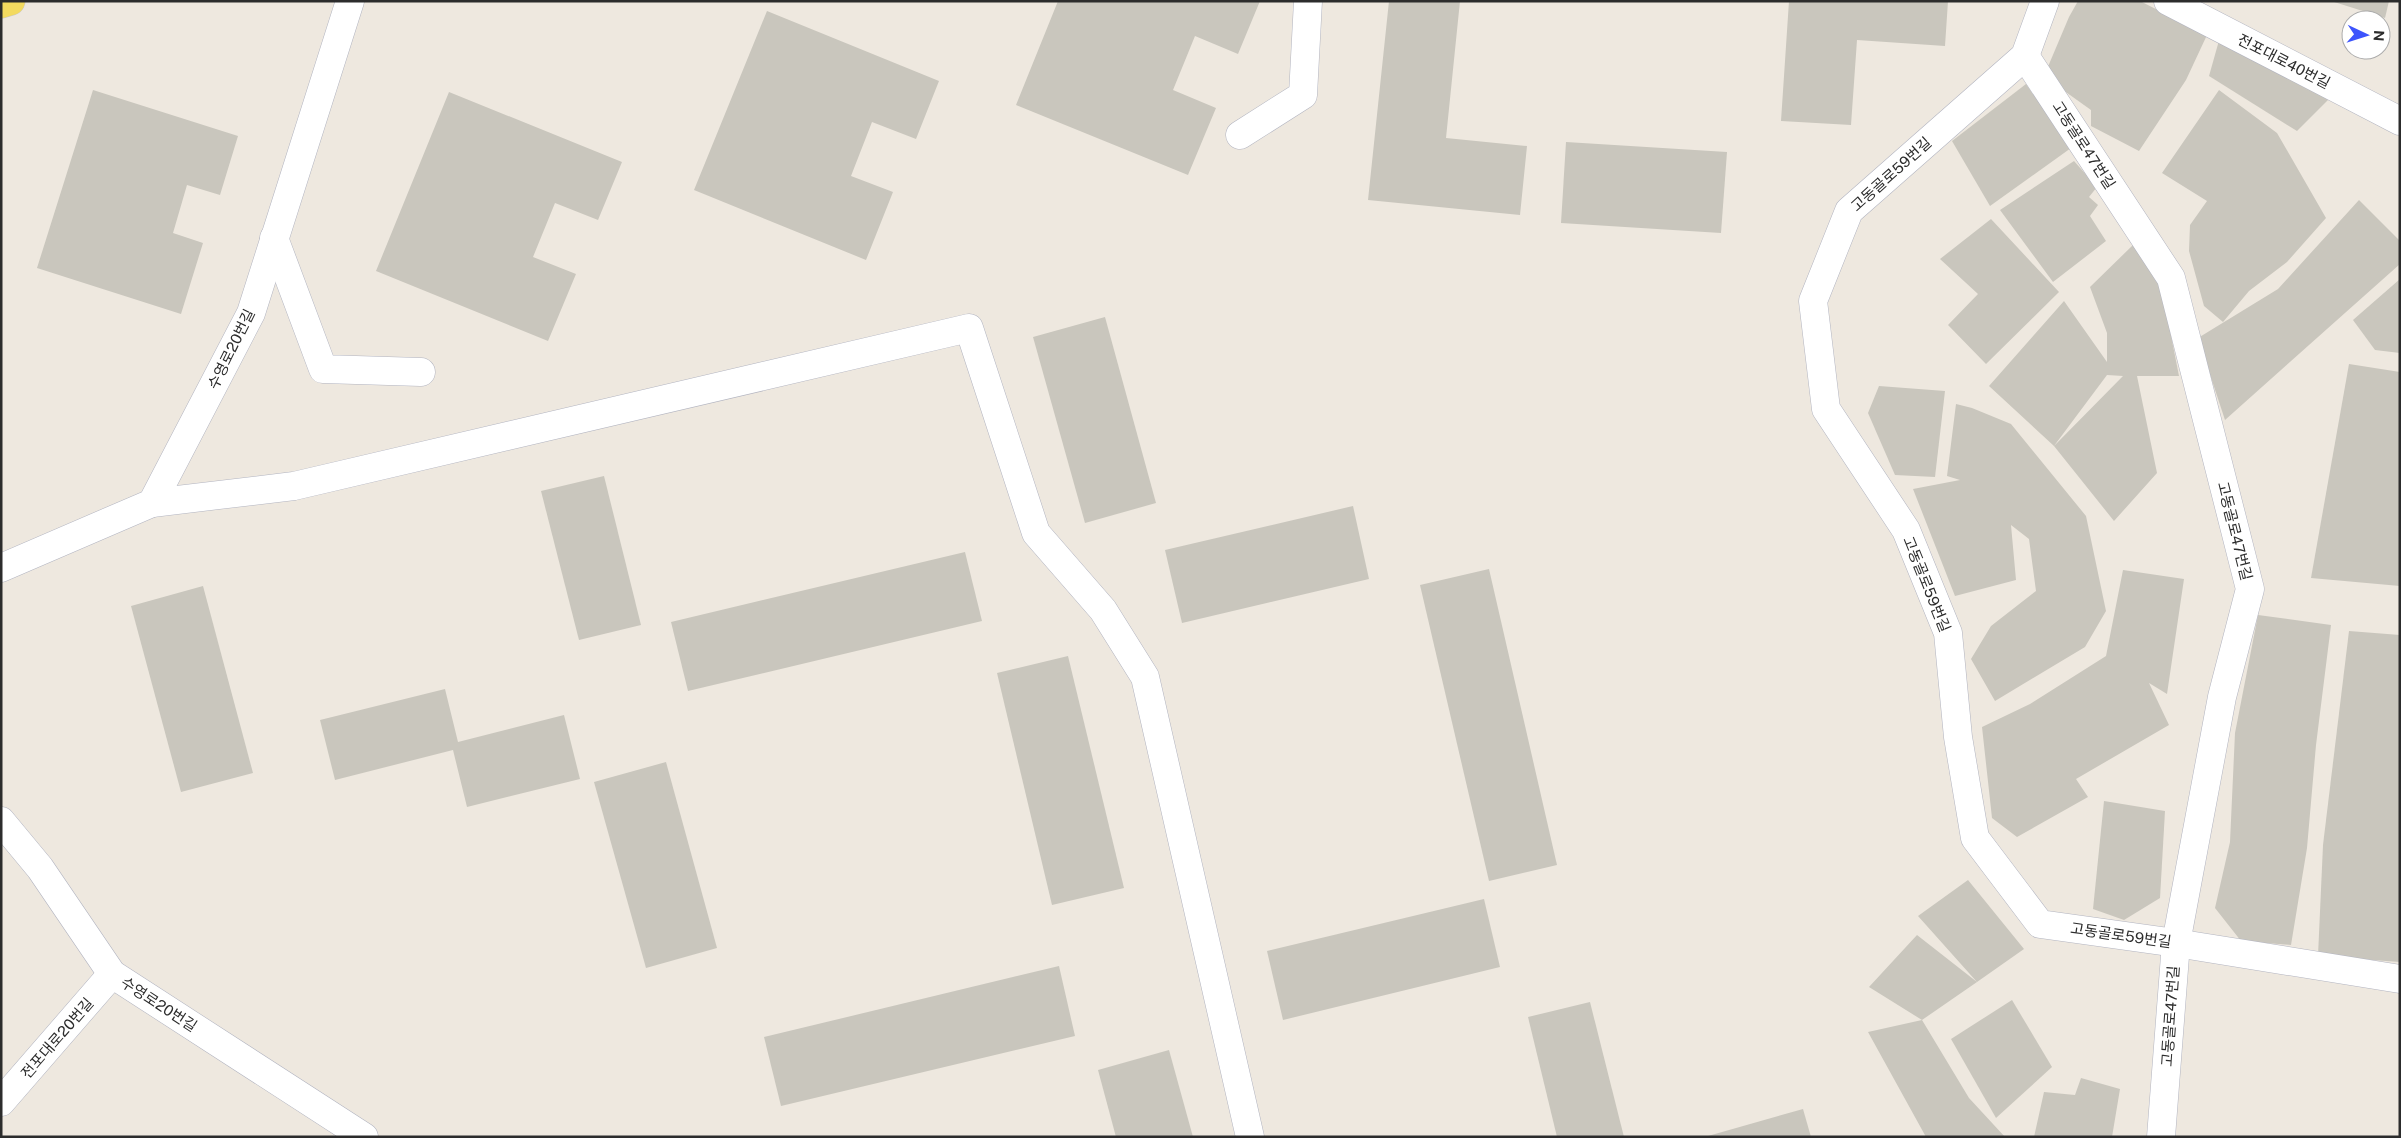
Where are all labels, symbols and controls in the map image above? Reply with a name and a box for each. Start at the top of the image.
north arrow [2341,10,2391,60]
street label: 전포대로40번길 [2235,30,2333,92]
text: N [2371,30,2387,42]
street label: 고동골로47번길 [2049,98,2119,192]
street label: 고동골로59번길 [1847,134,1935,214]
street label: 수영로20번길 [204,306,258,392]
street label: 고동골로47번길 [2215,480,2255,582]
street label: 고동골로59번길 [1900,534,1954,634]
street label: 고동골로59번길 [2069,920,2173,950]
street label: 고동골로47번길 [2158,965,2182,1067]
street label: 수영로20번길 [118,973,200,1035]
street label: 전포대로20번길 [17,994,97,1082]

